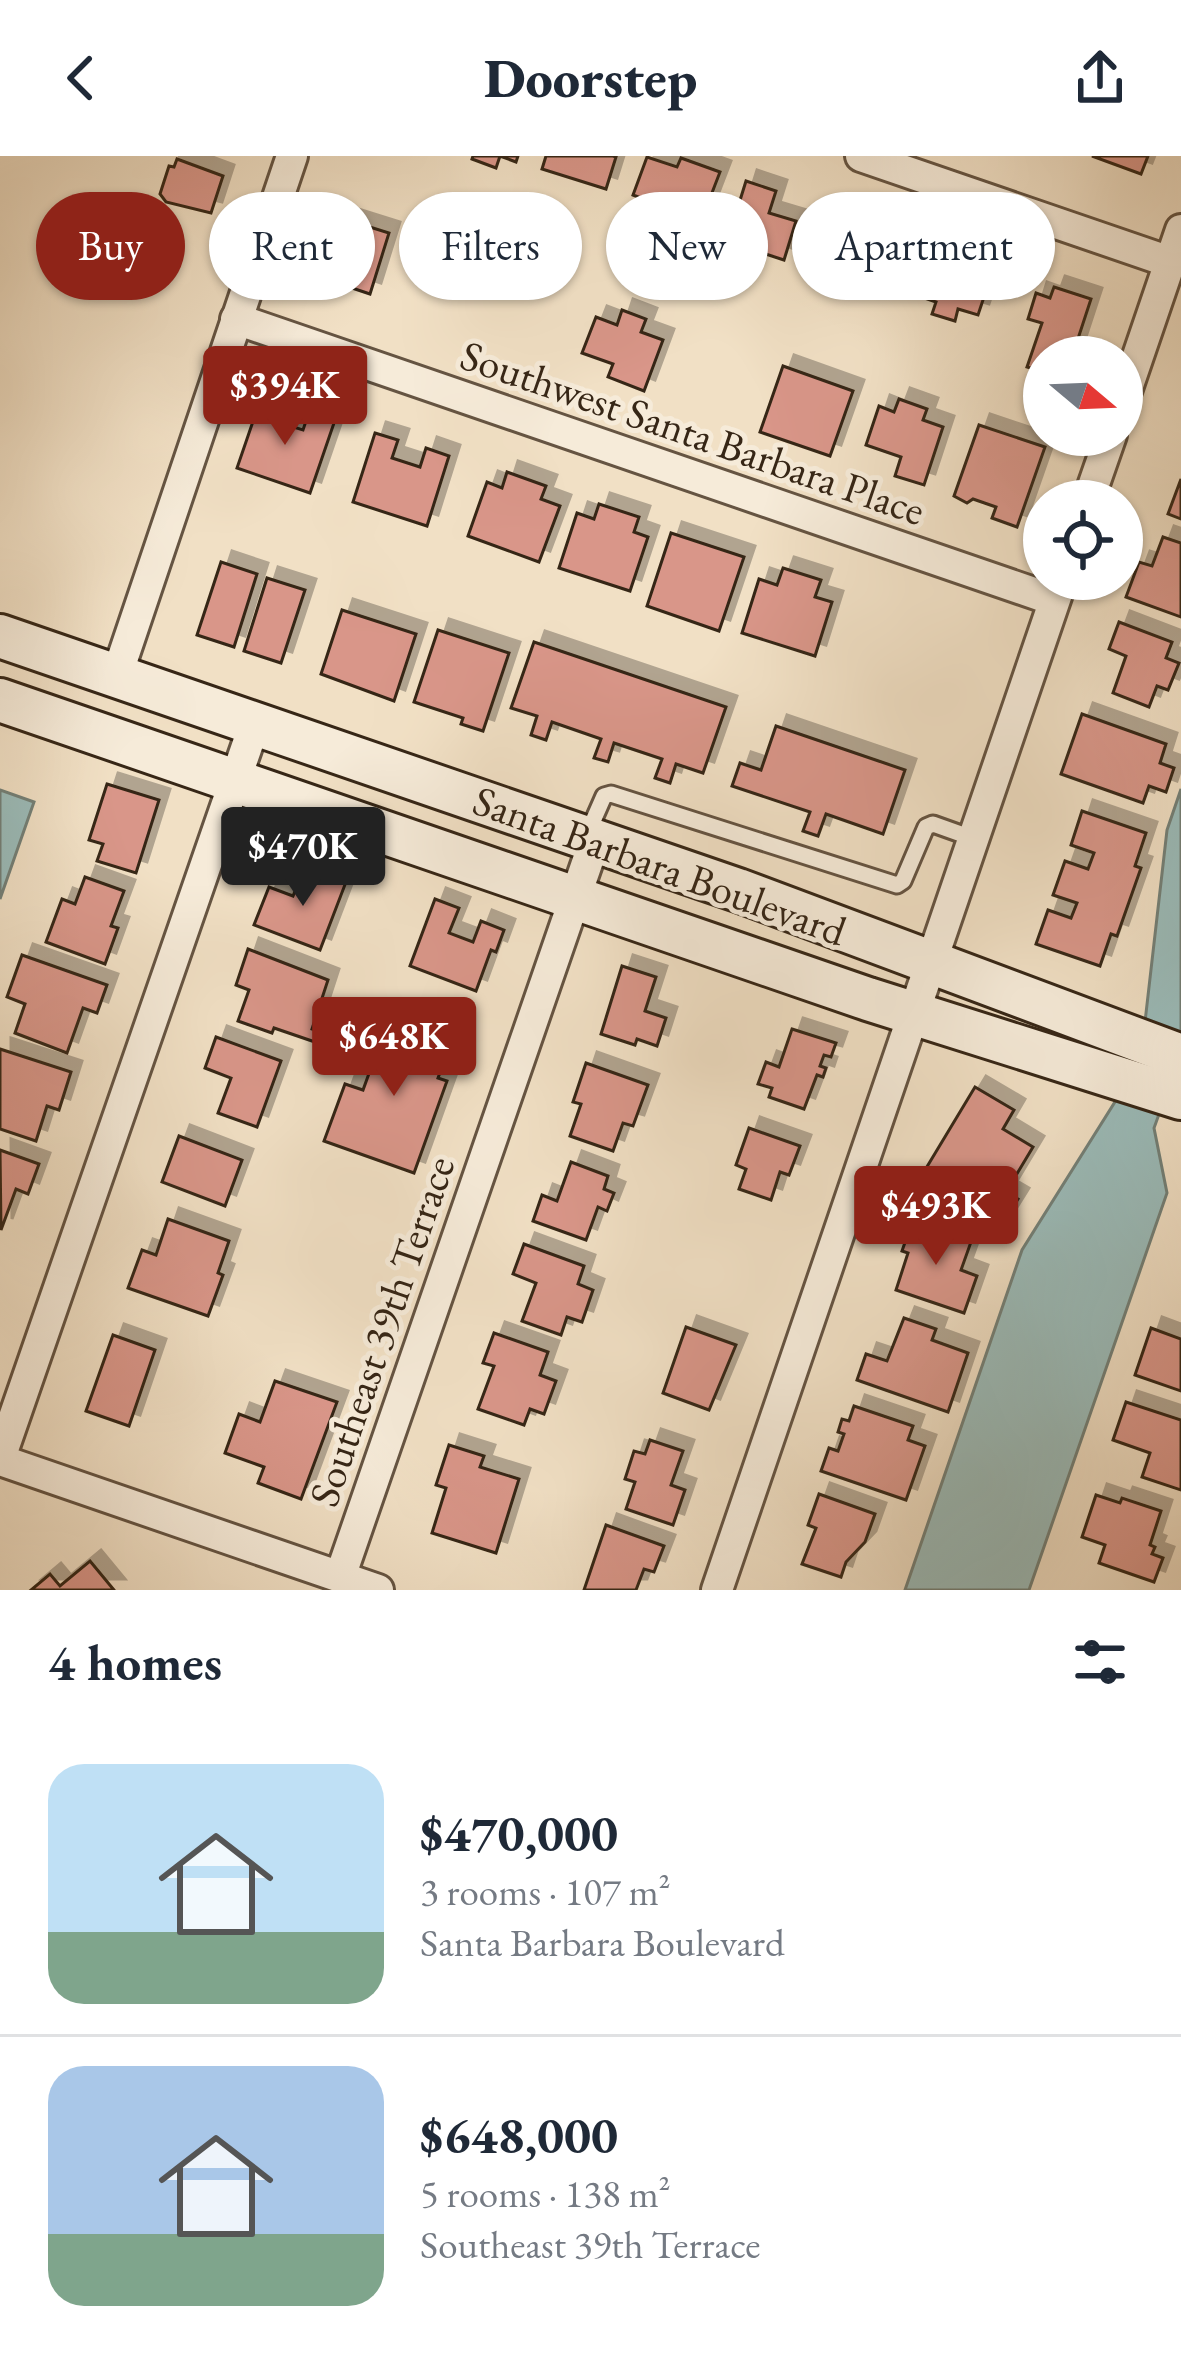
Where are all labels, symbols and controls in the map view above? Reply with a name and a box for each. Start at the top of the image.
text: Doorstep [484,43,697,113]
icon: back [48,45,114,111]
icon: share [1067,45,1133,111]
chip: Buy [36,192,185,300]
chip: Rent [209,192,375,300]
chip: Filters [399,192,582,300]
chip: New [606,192,768,300]
chip: Apartment [792,192,1055,300]
street label: Southwest Santa Barbara Place [454,327,932,538]
north arrow [1023,336,1143,456]
map controls [1023,336,1143,600]
pin: $394K [201,346,369,448]
text: $394K [230,359,340,410]
button: locate [1023,480,1143,600]
street label: Santa Barbara Boulevard [466,772,855,959]
pin: $470K [219,807,387,909]
text: $470K [248,820,358,871]
pin: $648K [310,997,478,1099]
text: $648K [339,1010,449,1061]
street label: Southeast 39th Terrace [296,1149,467,1513]
pin: $493K [852,1166,1020,1268]
text: $493K [881,1179,991,1230]
text: 4 homes [48,1629,222,1695]
icon: filters [1067,1629,1133,1695]
text: $470,000 [420,1800,618,1866]
icon: home [144,1812,288,1956]
text: 3 rooms · 107 m² [420,1866,671,1917]
text: Santa Barbara Boulevard [420,1917,785,1968]
text: $648,000 [420,2102,618,2168]
icon: home [144,2114,288,2258]
text: 5 rooms · 138 m² [420,2168,671,2219]
text: Southeast 39th Terrace [420,2219,760,2270]

